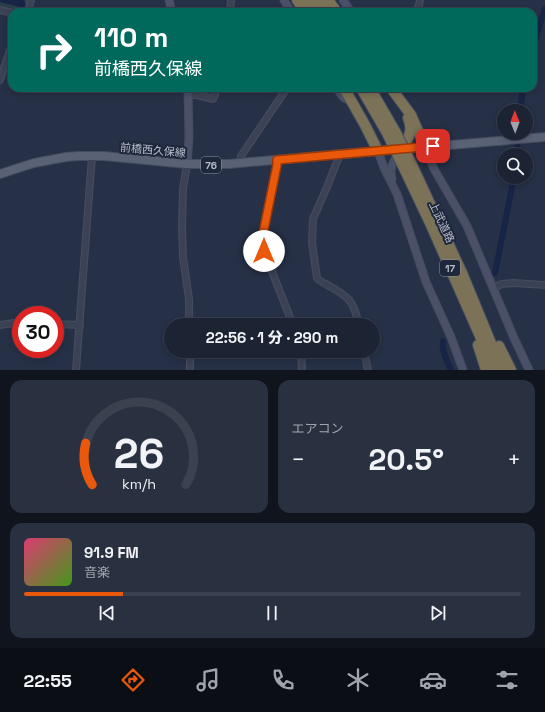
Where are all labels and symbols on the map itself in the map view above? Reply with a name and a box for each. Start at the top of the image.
north arrow [497,104,533,140]
pin [416,129,450,163]
street label: 前橋西久保線 [120,140,186,160]
road number: 76 [201,157,221,173]
street label: 上武道路 [426,199,458,245]
position arrow [243,230,285,272]
road number: 17 [440,260,460,276]
speed limit sign: 30 [12,306,64,358]

